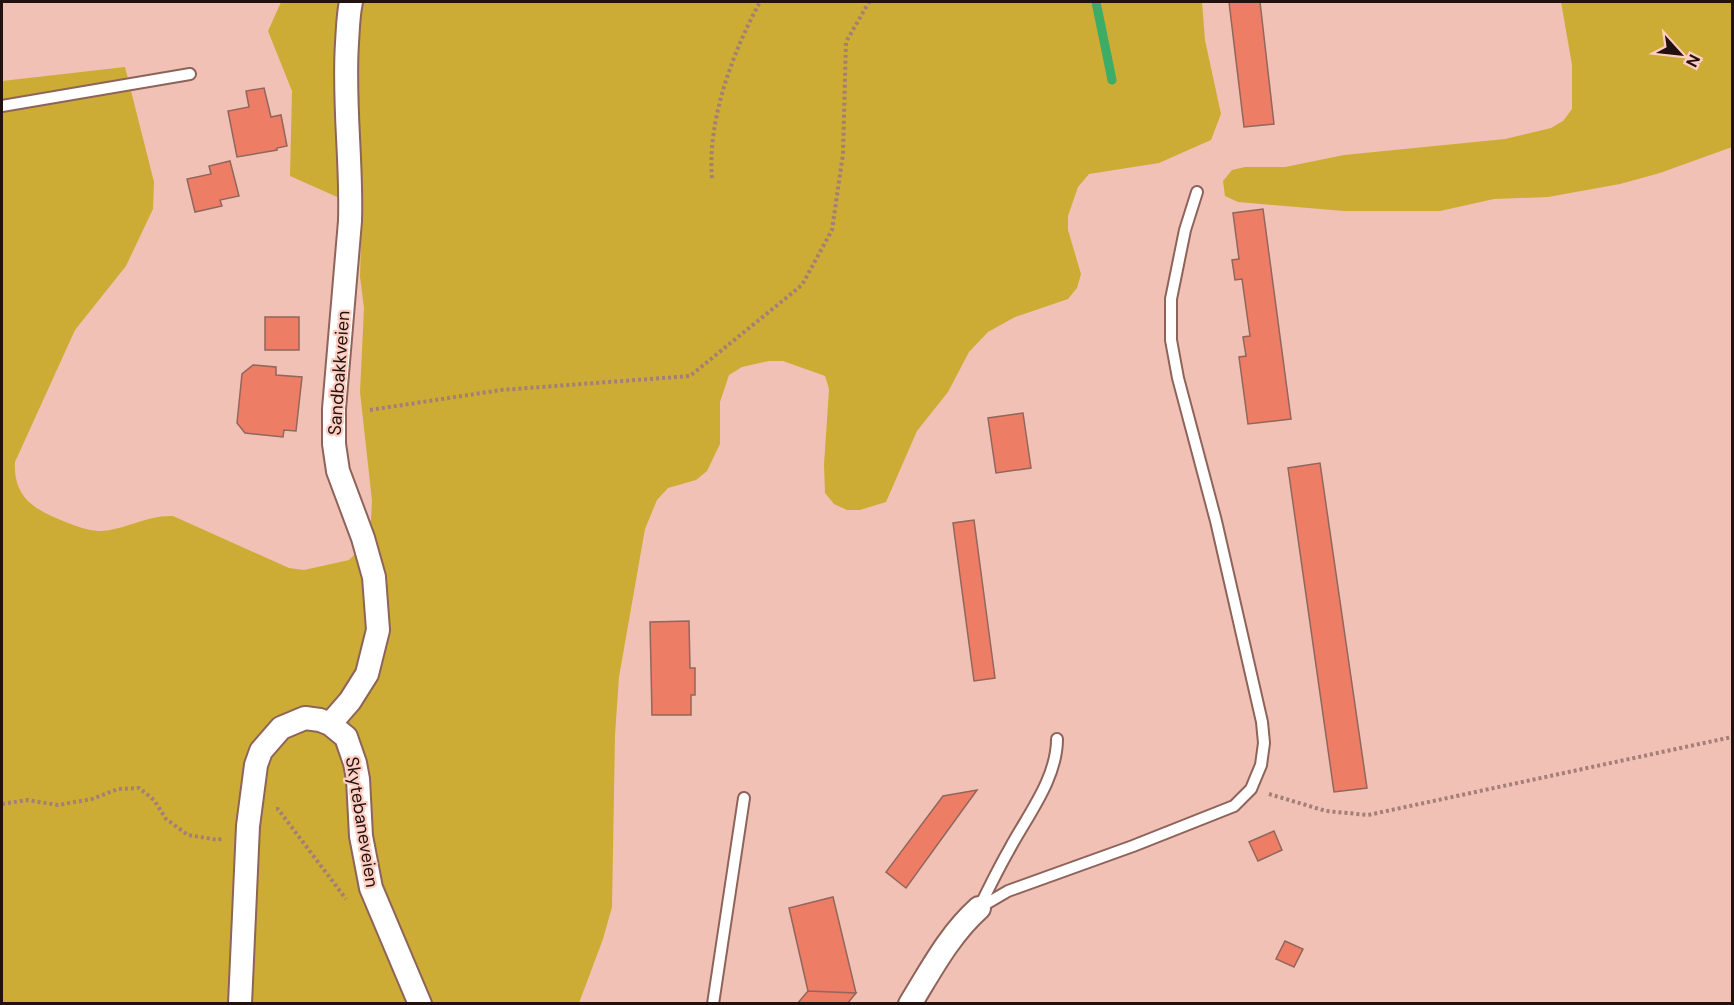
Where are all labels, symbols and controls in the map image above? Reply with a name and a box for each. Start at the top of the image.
north arrow [1650,24,1710,84]
text: N [1681,51,1705,71]
street label: Sandbakkveien [323,310,355,436]
street label: Skytebaneveien [340,755,384,889]

